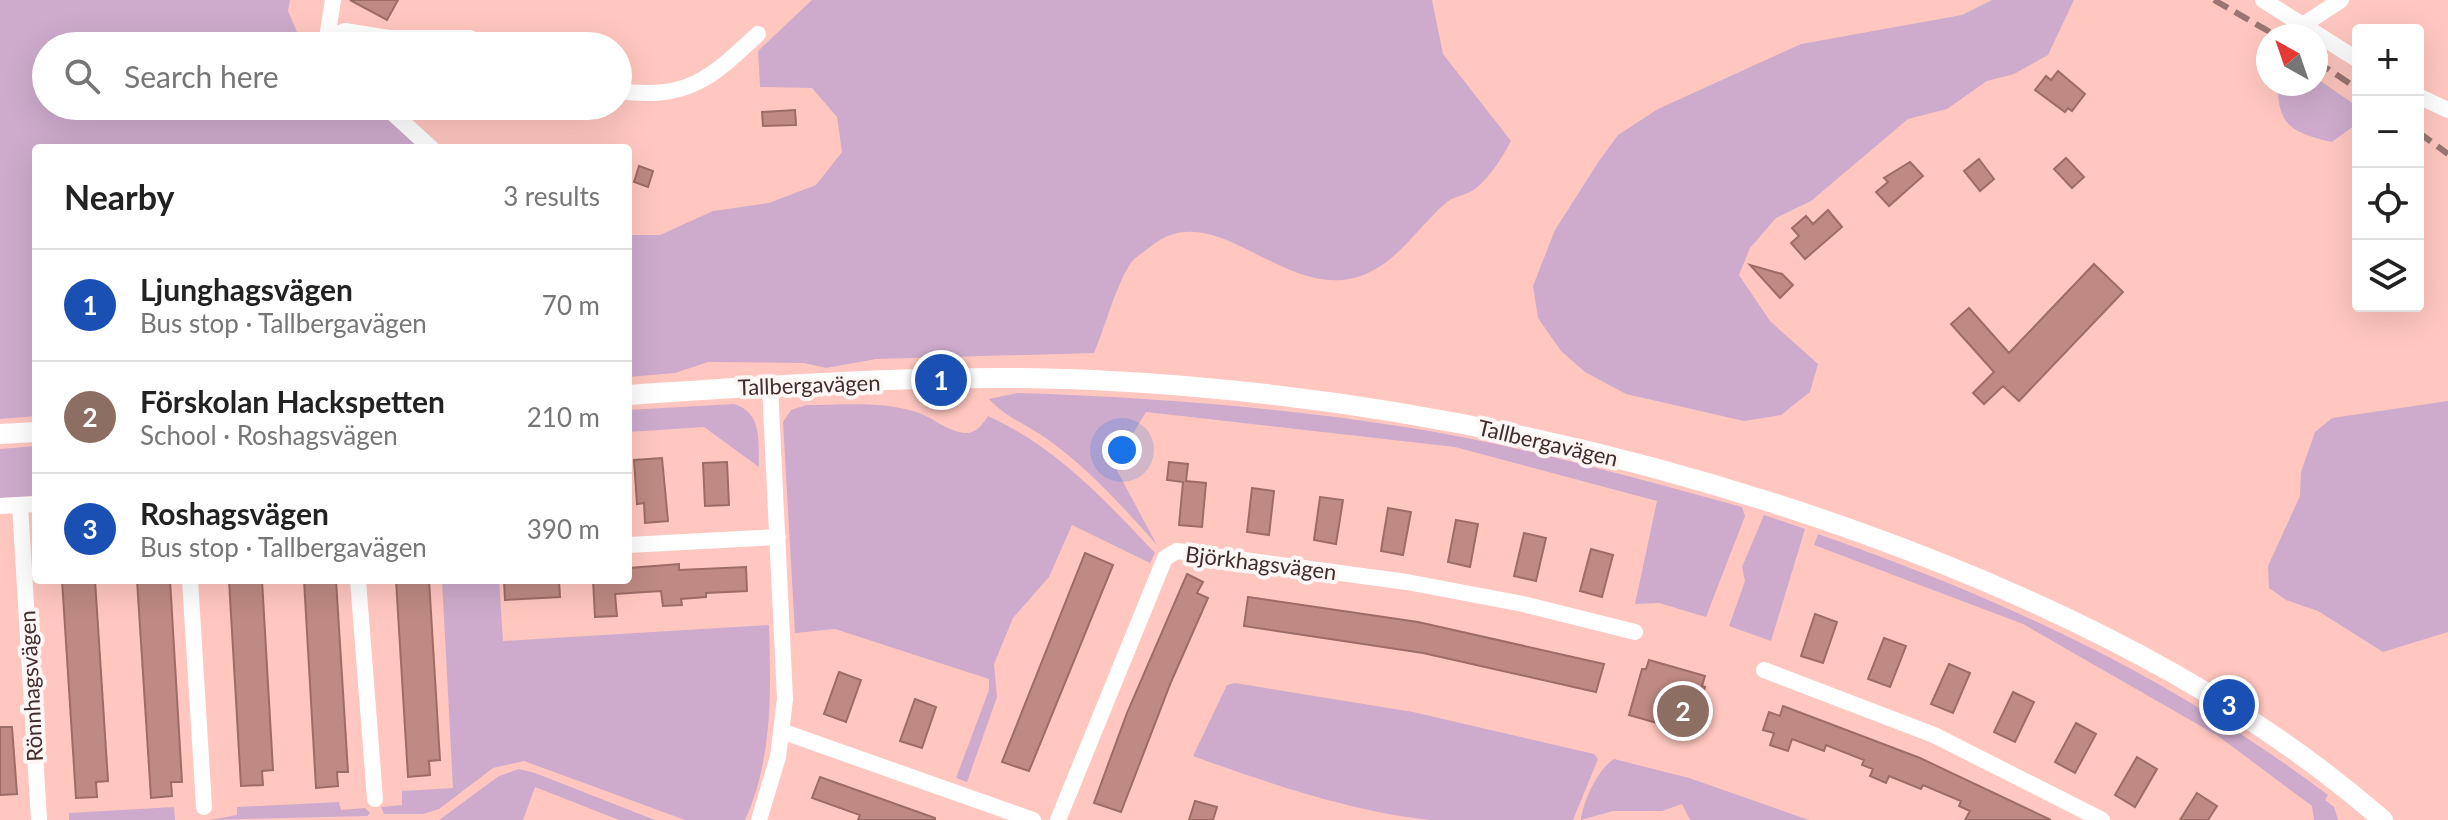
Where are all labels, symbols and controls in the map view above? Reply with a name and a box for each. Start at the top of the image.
north arrow [2256,24,2328,96]
map controls [2352,24,2424,312]
button: + [2352,24,2424,96]
search box [32,32,632,120]
icon: search [60,54,104,98]
text: Search here [124,58,279,94]
button: − [2352,96,2424,168]
button: locate [2352,168,2424,240]
text: Nearby [64,176,175,217]
text: 3 results [503,180,600,212]
button: layers [2352,240,2424,312]
text: Ljunghagsvägen [140,271,353,307]
text: 1 [82,289,98,321]
text: 70 m [542,289,600,321]
text: Bus stop · Tallbergavägen [140,307,427,339]
pin: 1 [915,350,967,410]
street label: Tallbergavägen [737,369,881,400]
text: Förskolan Hackspetten [140,383,445,419]
text: 2 [82,401,98,433]
text: 210 m [527,401,600,433]
street label: Tallbergavägen [1475,413,1621,472]
text: School · Roshagsvägen [140,419,398,451]
your location [1102,430,1142,470]
text: Roshagsvägen [140,495,329,531]
text: 3 [82,513,98,545]
text: 390 m [527,513,600,545]
text: Bus stop · Tallbergavägen [140,531,427,563]
street label: Björkhagsvägen [1184,540,1338,585]
street label: Rönnhagsvägen [13,610,48,762]
pin: 3 [2203,675,2255,735]
pin: 2 [1657,681,1709,741]

